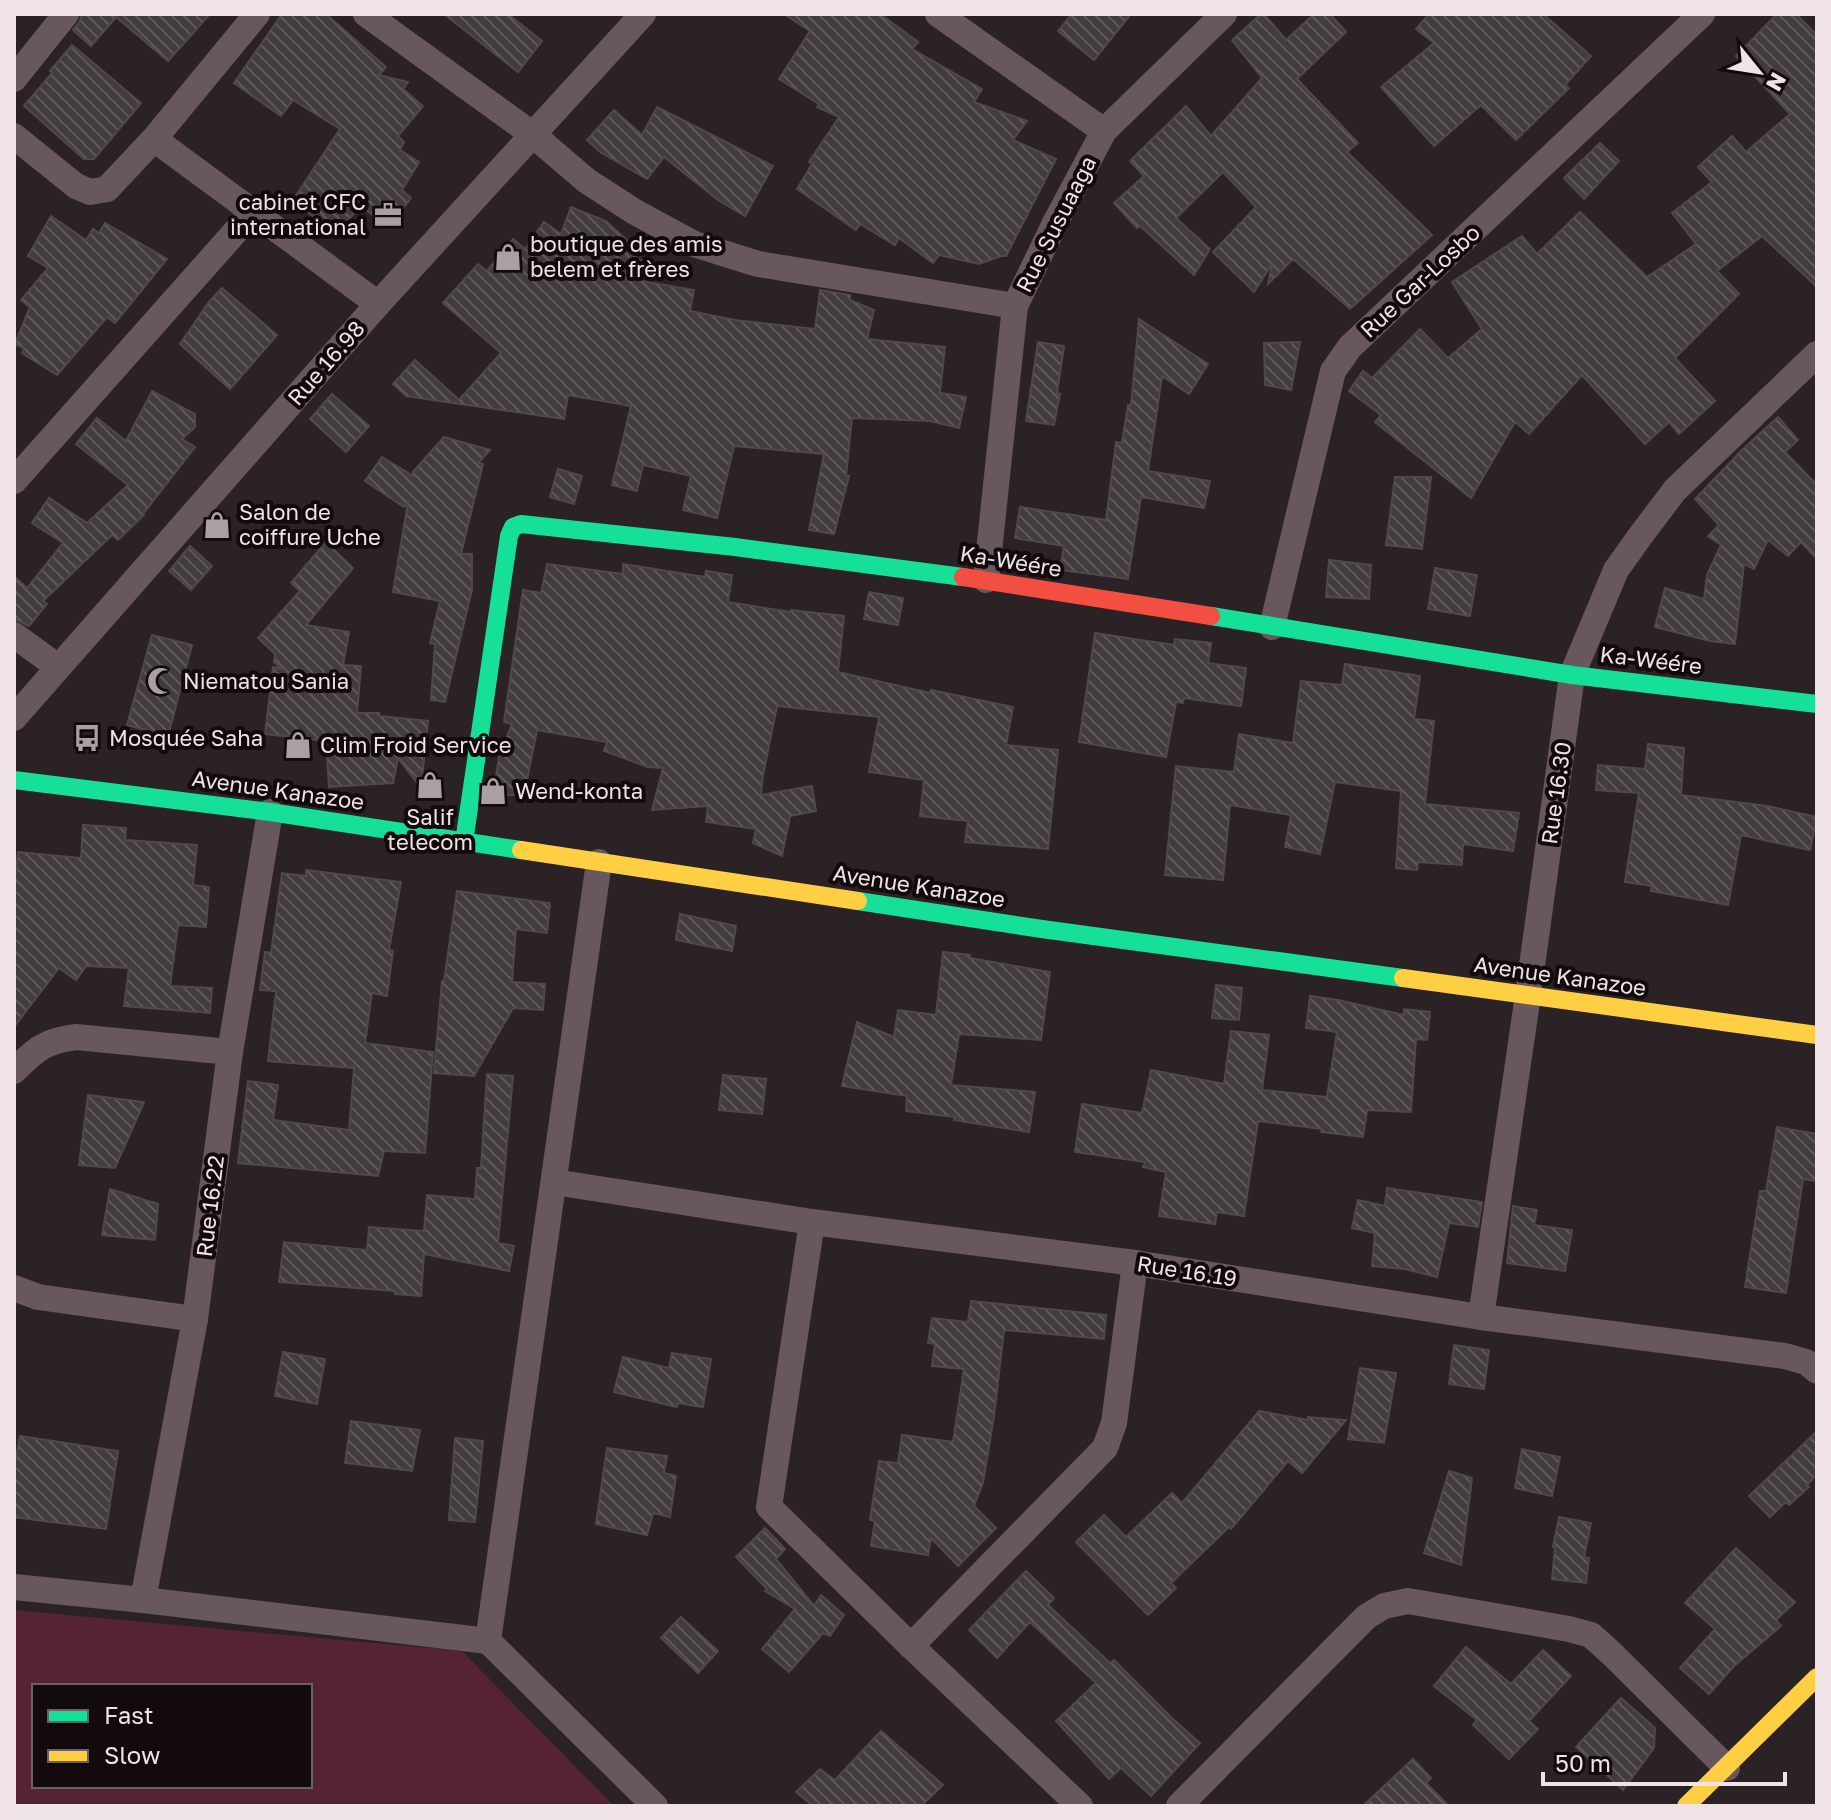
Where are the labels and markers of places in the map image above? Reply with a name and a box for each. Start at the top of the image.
place label: cabinet CFC international [230,188,366,240]
office icon: cabinet CFC international [373,200,403,230]
place label: boutique des amis belem et frères [530,230,723,282]
shop icon: boutique des amis belem et frères [493,242,523,272]
place label: Salon de coiffure Uche [239,498,381,550]
shop icon: Salon de coiffure Uche [202,510,232,540]
mosque icon: Niematou Sania [146,666,176,696]
place label: Niematou Sania [183,667,349,694]
bus stop icon: Mosquée Saha [72,723,102,753]
place label: Mosquée Saha [109,724,263,751]
shop icon: Clim Froid Service [283,730,313,760]
place label: Clim Froid Service [320,731,512,758]
shop icon: Salif telecom [415,770,445,800]
shop icon: Wend-konta [478,776,508,806]
place label: Wend-konta [515,777,643,804]
place label: Salif telecom [387,803,473,855]

